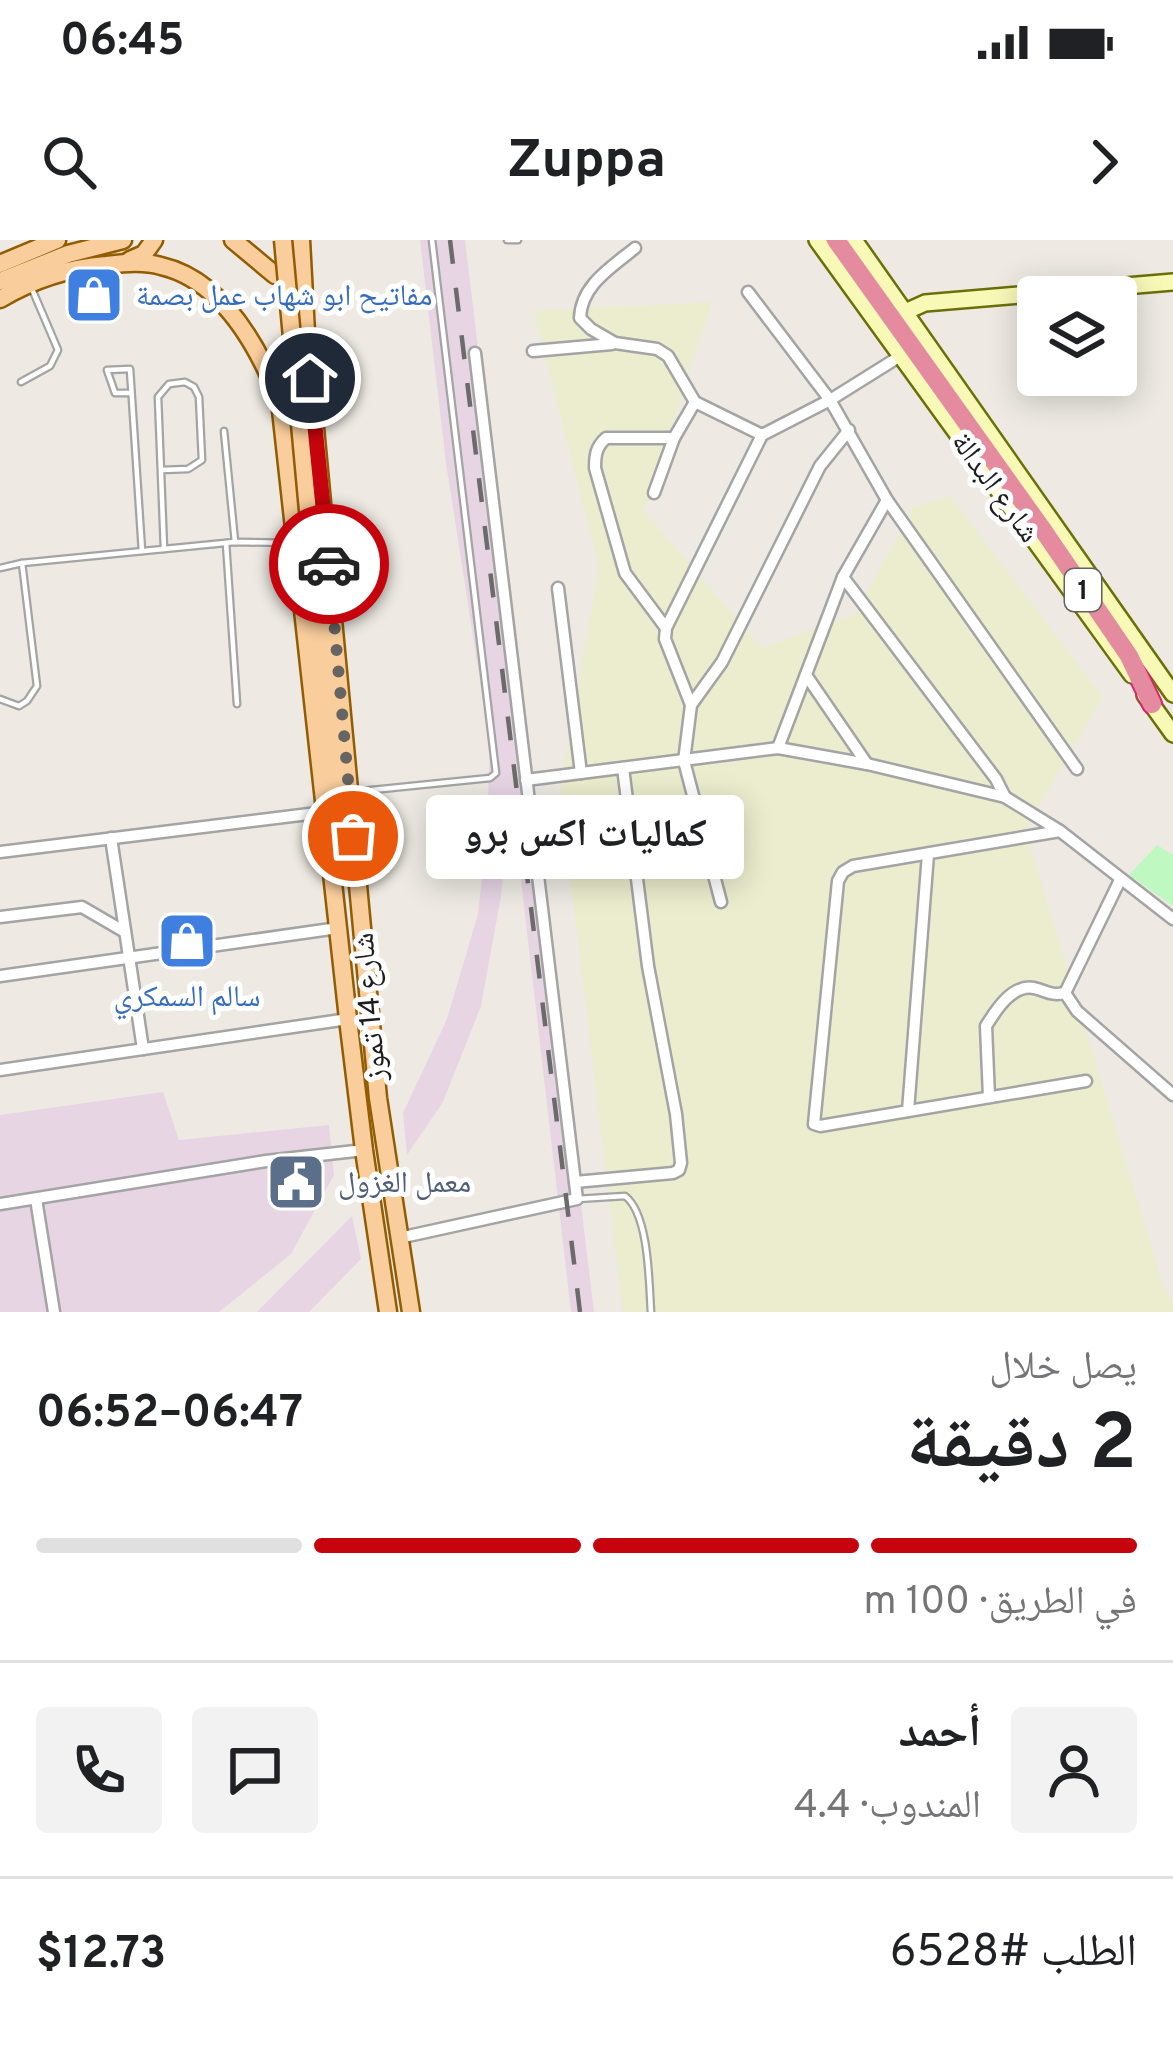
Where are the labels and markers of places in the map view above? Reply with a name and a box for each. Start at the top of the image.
shop icon: مفاتيح ابو شهاب عمل بصمة [63,264,125,326]
place label: مفاتيح ابو شهاب عمل بصمة [136,279,432,316]
pin [259,327,361,429]
pin [302,785,404,887]
callout: كماليات اكس برو [425,794,743,878]
shop icon: سالم السمكري [156,910,218,972]
place label: سالم السمكري [114,980,260,1020]
public building icon: معمل الغزول [265,1151,327,1213]
place label: معمل الغزول [338,1166,471,1203]

